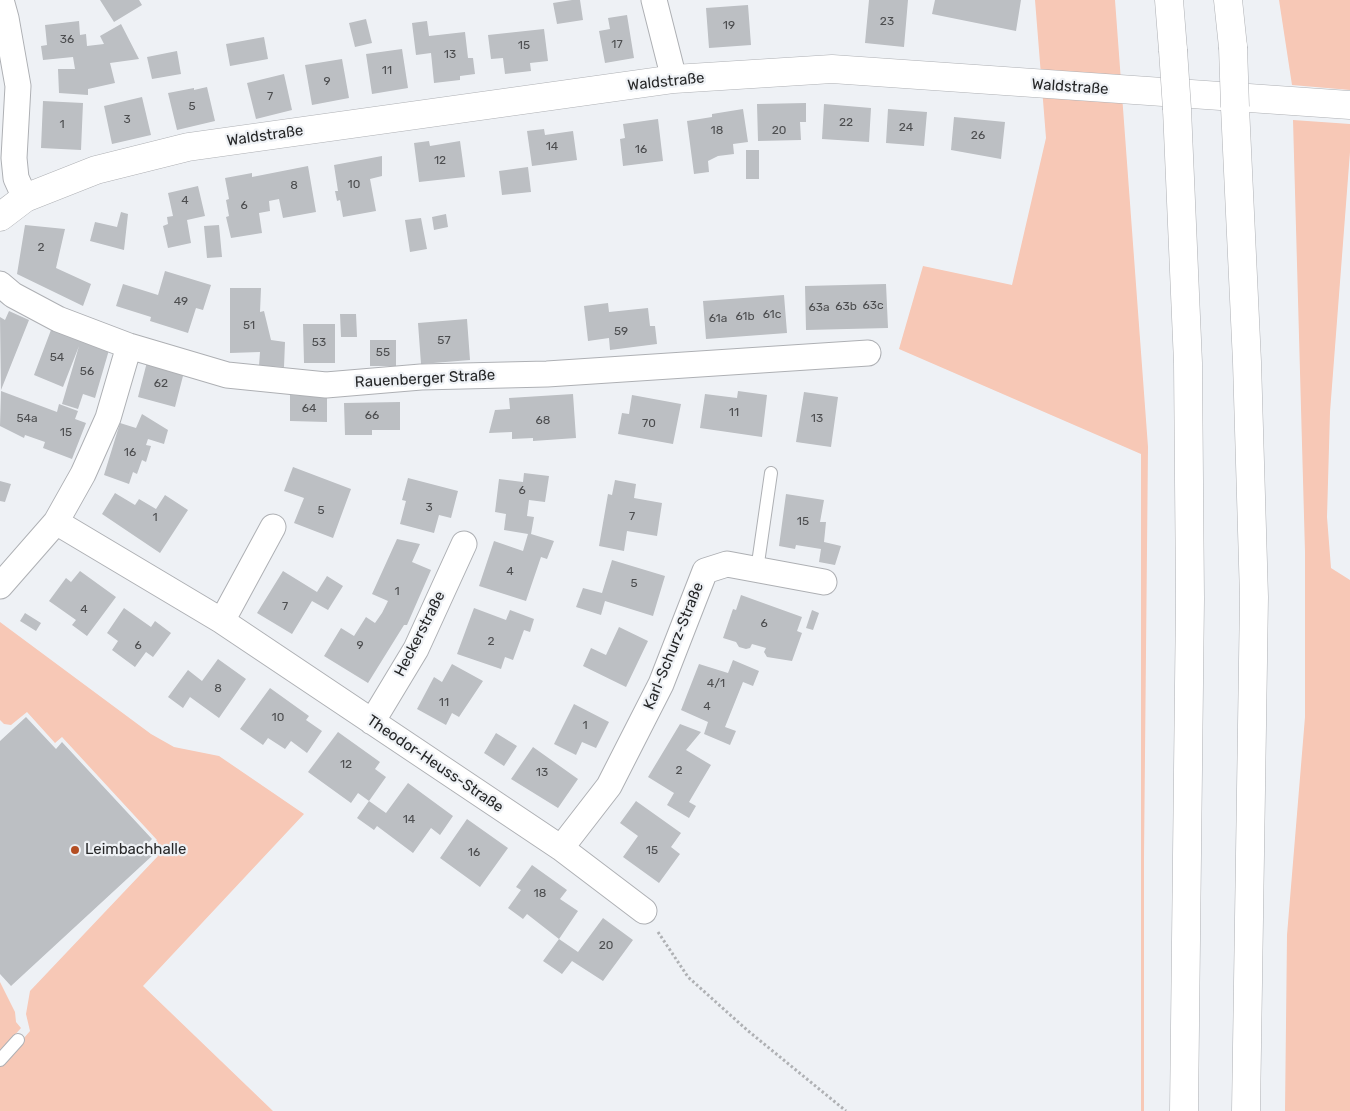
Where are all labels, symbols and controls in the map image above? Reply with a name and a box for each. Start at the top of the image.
house number: 23 [880,15,894,29]
house number: 19 [723,19,735,33]
house number: 36 [60,33,74,47]
house number: 17 [611,38,623,52]
house number: 15 [518,39,530,53]
house number: 13 [444,48,456,62]
house number: 11 [382,64,392,78]
street label: Waldstraße [627,69,705,95]
house number: 9 [323,75,331,89]
street label: Waldstraße [1031,75,1109,99]
house number: 7 [267,90,273,104]
house number: 5 [188,100,196,114]
house number: 3 [123,113,131,127]
house number: 22 [839,116,853,130]
house number: 1 [59,118,65,132]
house number: 24 [899,121,913,135]
street label: Waldstraße [226,122,304,150]
house number: 18 [711,124,723,138]
house number: 20 [772,124,786,138]
house number: 26 [971,129,985,143]
house number: 14 [546,140,558,154]
house number: 16 [635,143,647,157]
house number: 12 [434,154,446,168]
house number: 10 [348,178,360,192]
house number: 8 [290,179,298,193]
house number: 4 [181,194,189,208]
house number: 6 [240,199,248,213]
house number: 2 [37,241,45,255]
house number: 49 [174,295,188,309]
house number: 63c [862,299,884,313]
house number: 63b [835,300,857,314]
house number: 63a [808,301,830,315]
house number: 61c [763,308,781,322]
house number: 61b [735,310,755,324]
house number: 61a [709,312,727,326]
house number: 51 [243,319,255,333]
house number: 59 [614,325,628,339]
house number: 57 [437,334,451,348]
house number: 53 [312,336,326,350]
house number: 55 [376,346,390,360]
house number: 54 [50,351,64,365]
house number: 56 [80,365,94,379]
street label: Rauenberger Straße [354,366,496,392]
house number: 62 [154,377,168,391]
house number: 64 [302,402,316,416]
house number: 11 [729,406,739,420]
house number: 66 [365,409,379,423]
house number: 54a [16,412,38,426]
house number: 13 [811,412,823,426]
house number: 68 [536,414,550,428]
house number: 70 [642,417,656,431]
house number: 15 [60,426,72,440]
house number: 16 [124,446,136,460]
house number: 6 [518,484,526,498]
house number: 3 [425,501,433,515]
house number: 5 [317,504,325,518]
house number: 7 [629,510,635,524]
house number: 1 [152,511,158,525]
house number: 15 [797,515,809,529]
house number: 4 [506,565,514,579]
house number: 5 [630,577,638,591]
street label: Karl-Schurz-Straße [640,580,708,712]
house number: 1 [394,585,400,599]
street label: Heckerstraße [391,588,449,680]
house number: 7 [282,600,288,614]
house number: 4 [80,603,88,617]
house number: 6 [760,617,768,631]
house number: 2 [487,635,495,649]
house number: 6 [134,639,142,653]
house number: 9 [356,639,364,653]
house number: 4/1 [707,677,725,691]
house number: 8 [214,682,222,696]
house number: 11 [439,696,449,710]
house number: 4 [703,700,711,714]
house number: 10 [272,711,284,725]
street label: Theodor-Heuss-Straße [363,712,507,816]
house number: 1 [582,719,588,733]
house number: 12 [340,758,352,772]
house number: 2 [675,764,683,778]
house number: 13 [536,766,548,780]
house number: 14 [403,813,415,827]
place label: Leimbachhalle [85,841,186,859]
marker: Leimbachhalle [69,844,81,856]
house number: 15 [646,844,658,858]
house number: 16 [468,846,480,860]
house number: 18 [534,887,546,901]
house number: 20 [599,939,613,953]

